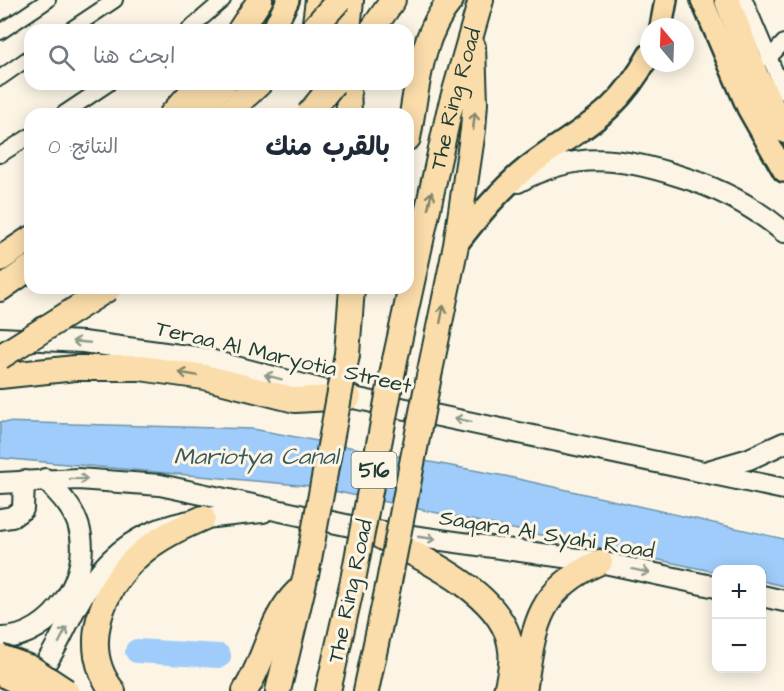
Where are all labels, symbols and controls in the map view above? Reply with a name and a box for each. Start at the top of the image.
north arrow [640,18,694,72]
search box [24,24,414,90]
street label: The Ring Road [423,24,489,173]
icon: search [45,41,78,74]
text: ابحث هنا [93,41,175,72]
one-way arrow [469,112,480,132]
text: بالقرب منك [266,129,390,165]
text: النتائج: 0 [48,133,118,161]
one-way arrow [425,191,436,210]
one-way arrow [437,304,448,324]
street label: Teraa Al Maryotia Street [153,313,415,403]
one-way arrow [72,336,92,347]
one-way arrow [179,369,199,380]
one-way arrow [264,371,283,382]
one-way arrow [454,414,473,425]
water label: Mariotya Canal [174,440,341,474]
road number: 516 [352,452,397,488]
one-way arrow [69,473,89,485]
street label: Saqara Al Syahi Road [437,502,657,568]
street label: The Ring Road [320,517,382,666]
one-way arrow [417,532,437,543]
one-way arrow [631,565,650,577]
map controls [712,565,766,673]
button: + [712,565,766,619]
button: − [712,619,766,673]
one-way arrow [57,626,69,644]

